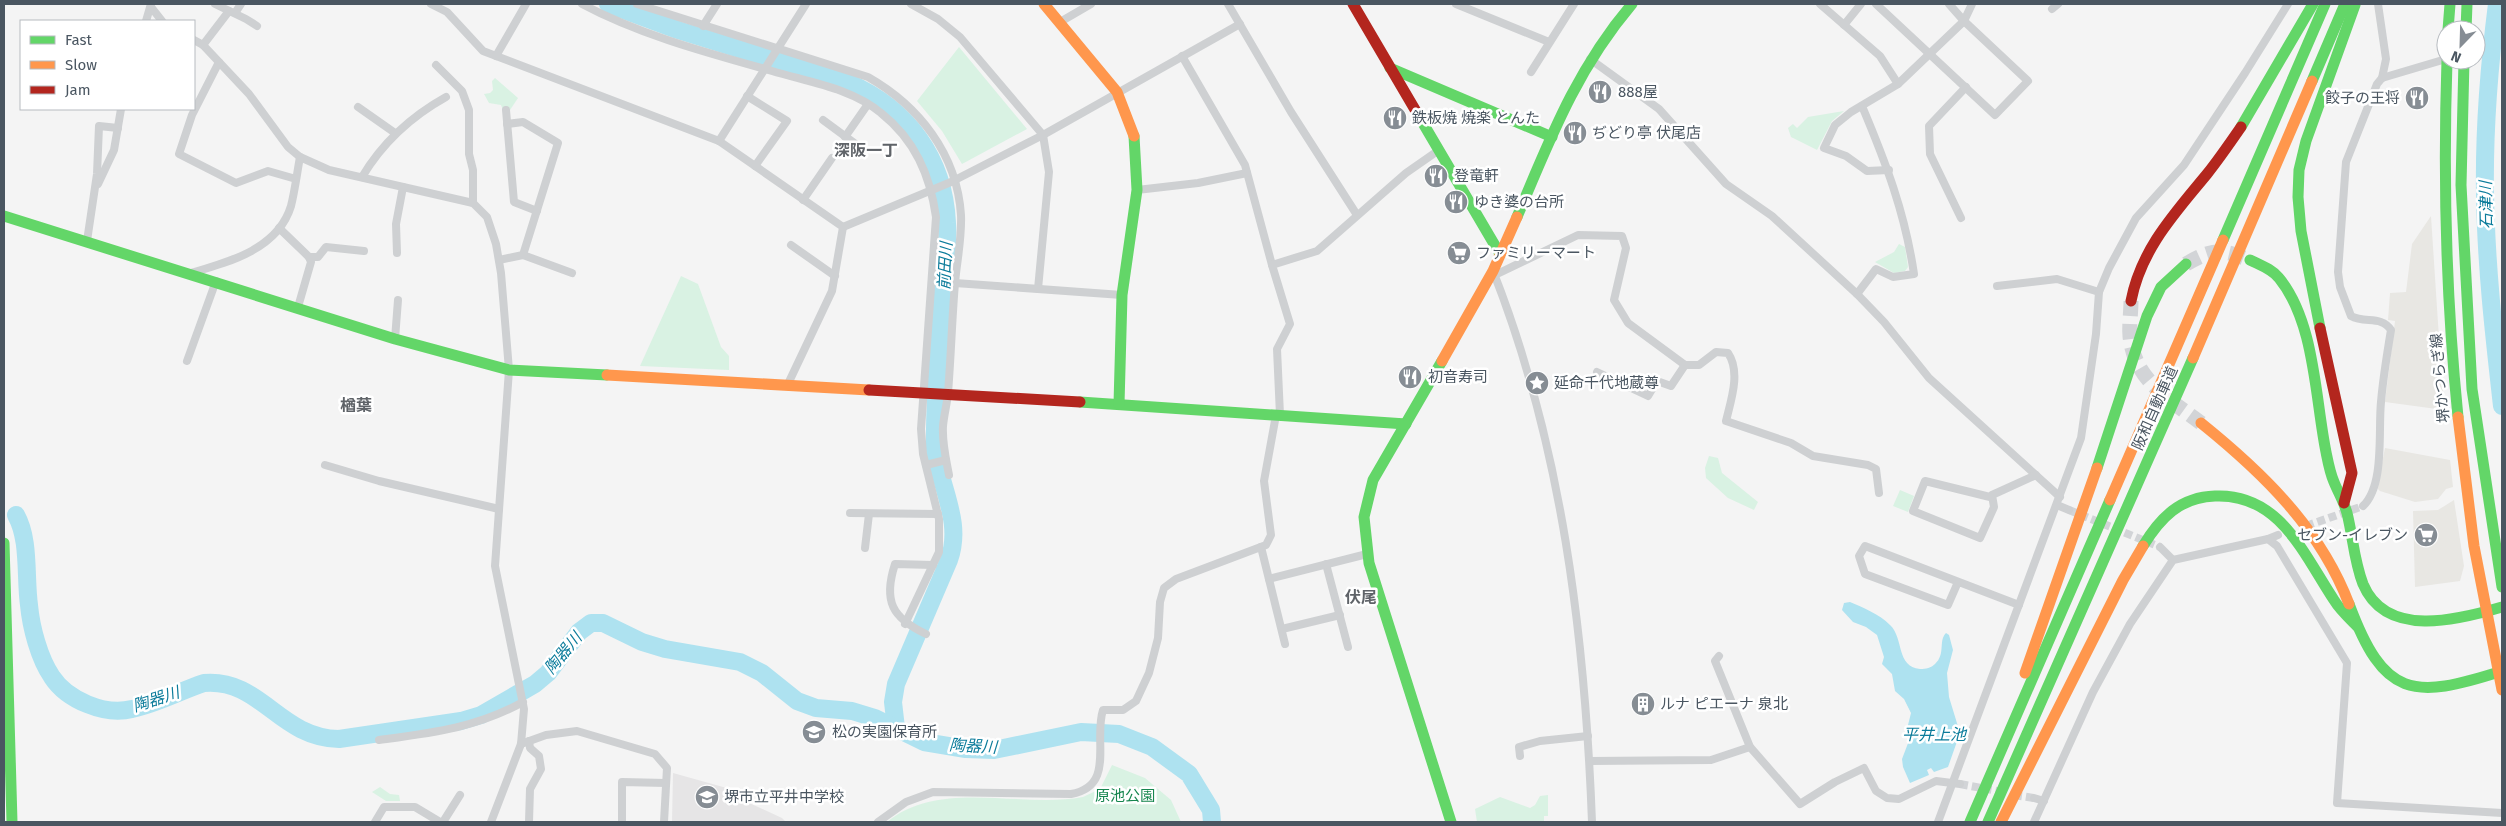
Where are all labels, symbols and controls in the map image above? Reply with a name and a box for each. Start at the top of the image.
legend [20,20,195,110]
north arrow [2436,20,2486,70]
text: Fast [65,31,92,49]
text: N [2449,47,2464,66]
text: Slow [65,56,97,74]
restaurant icon: 888屋 [1587,79,1613,105]
text: Jam [65,81,91,99]
place label: 888屋 [1618,83,1658,101]
restaurant icon: 餃子の王将 [2404,85,2430,111]
place label: 餃子の王将 [2325,89,2400,107]
restaurant icon: 鉄板焼 焼楽 とんた [1382,105,1408,131]
place label: 鉄板焼 焼楽 とんた [1412,109,1540,127]
restaurant icon: ぢどり亭 伏尾店 [1562,120,1588,146]
place label: ぢどり亭 伏尾店 [1592,124,1701,142]
district label: 深阪一丁 [834,141,898,160]
restaurant icon: 登竜軒 [1423,163,1449,189]
place label: 登竜軒 [1454,167,1499,185]
water label: 石津川 [2476,179,2496,229]
restaurant icon: ゆき婆の台所 [1443,189,1469,215]
place label: ゆき婆の台所 [1474,193,1564,211]
water label: 前田川 [934,240,956,290]
supermarket icon: ファミリーマート [1446,240,1472,266]
place label: ファミリーマート [1476,244,1596,262]
street label: 堺かつらぎ線 [2427,332,2453,424]
street label: 阪和自動車道 [2128,363,2182,453]
restaurant icon: 初音寿司 [1397,364,1423,390]
place label: 初音寿司 [1428,368,1488,386]
place icon: 延命千代地蔵尊 [1524,370,1550,396]
place label: 延命千代地蔵尊 [1554,374,1659,392]
district label: 楢葉 [340,396,372,415]
supermarket icon: セブン-イレブン [2413,522,2439,548]
place label: セブン-イレブン [2297,526,2408,544]
district label: 伏尾 [1345,588,1377,607]
water label: 陶器川 [540,627,587,677]
water label: 陶器川 [130,682,184,715]
building icon: ルナ ピエーナ 泉北 [1630,691,1656,717]
place label: ルナ ピエーナ 泉北 [1660,695,1788,713]
school or university icon: 松の実園保育所 [801,719,827,745]
place label: 松の実園保育所 [832,723,937,741]
water label: 平井上池 [1902,725,1968,744]
water label: 陶器川 [949,735,999,757]
school or university icon: 堺市立平井中学校 [694,784,720,810]
park label: 原池公園 [1095,787,1155,805]
place label: 堺市立平井中学校 [724,788,844,806]

